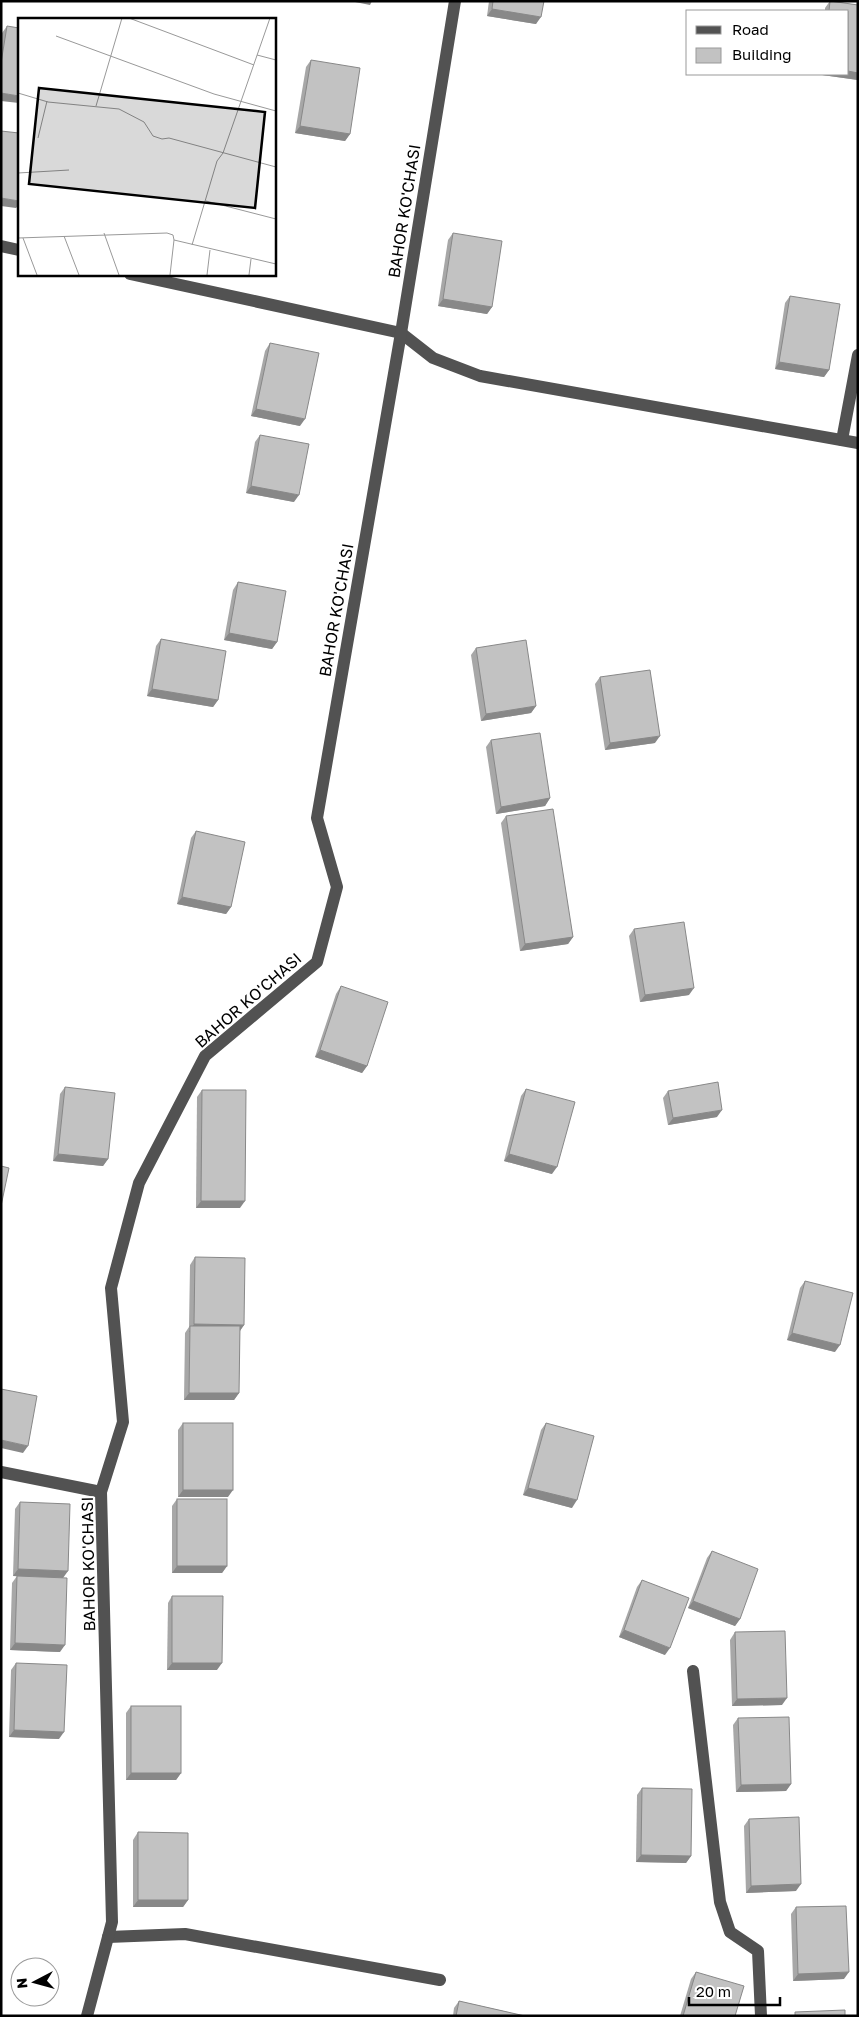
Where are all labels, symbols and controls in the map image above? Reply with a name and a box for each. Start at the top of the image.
legend [686,10,849,75]
inset map [18,18,275,275]
text: Road [732,20,769,38]
text: Building [732,45,792,63]
street label: BAHOR KO'CHASI [384,143,424,279]
street label: BAHOR KO'CHASI [314,542,358,678]
street label: BAHOR KO'CHASI [191,948,305,1052]
street label: BAHOR KO'CHASI [77,1496,99,1632]
north arrow [10,1957,60,2007]
scale bar [689,1974,780,2006]
text: N [13,1977,31,1990]
text: 20 m [696,1982,731,2000]

